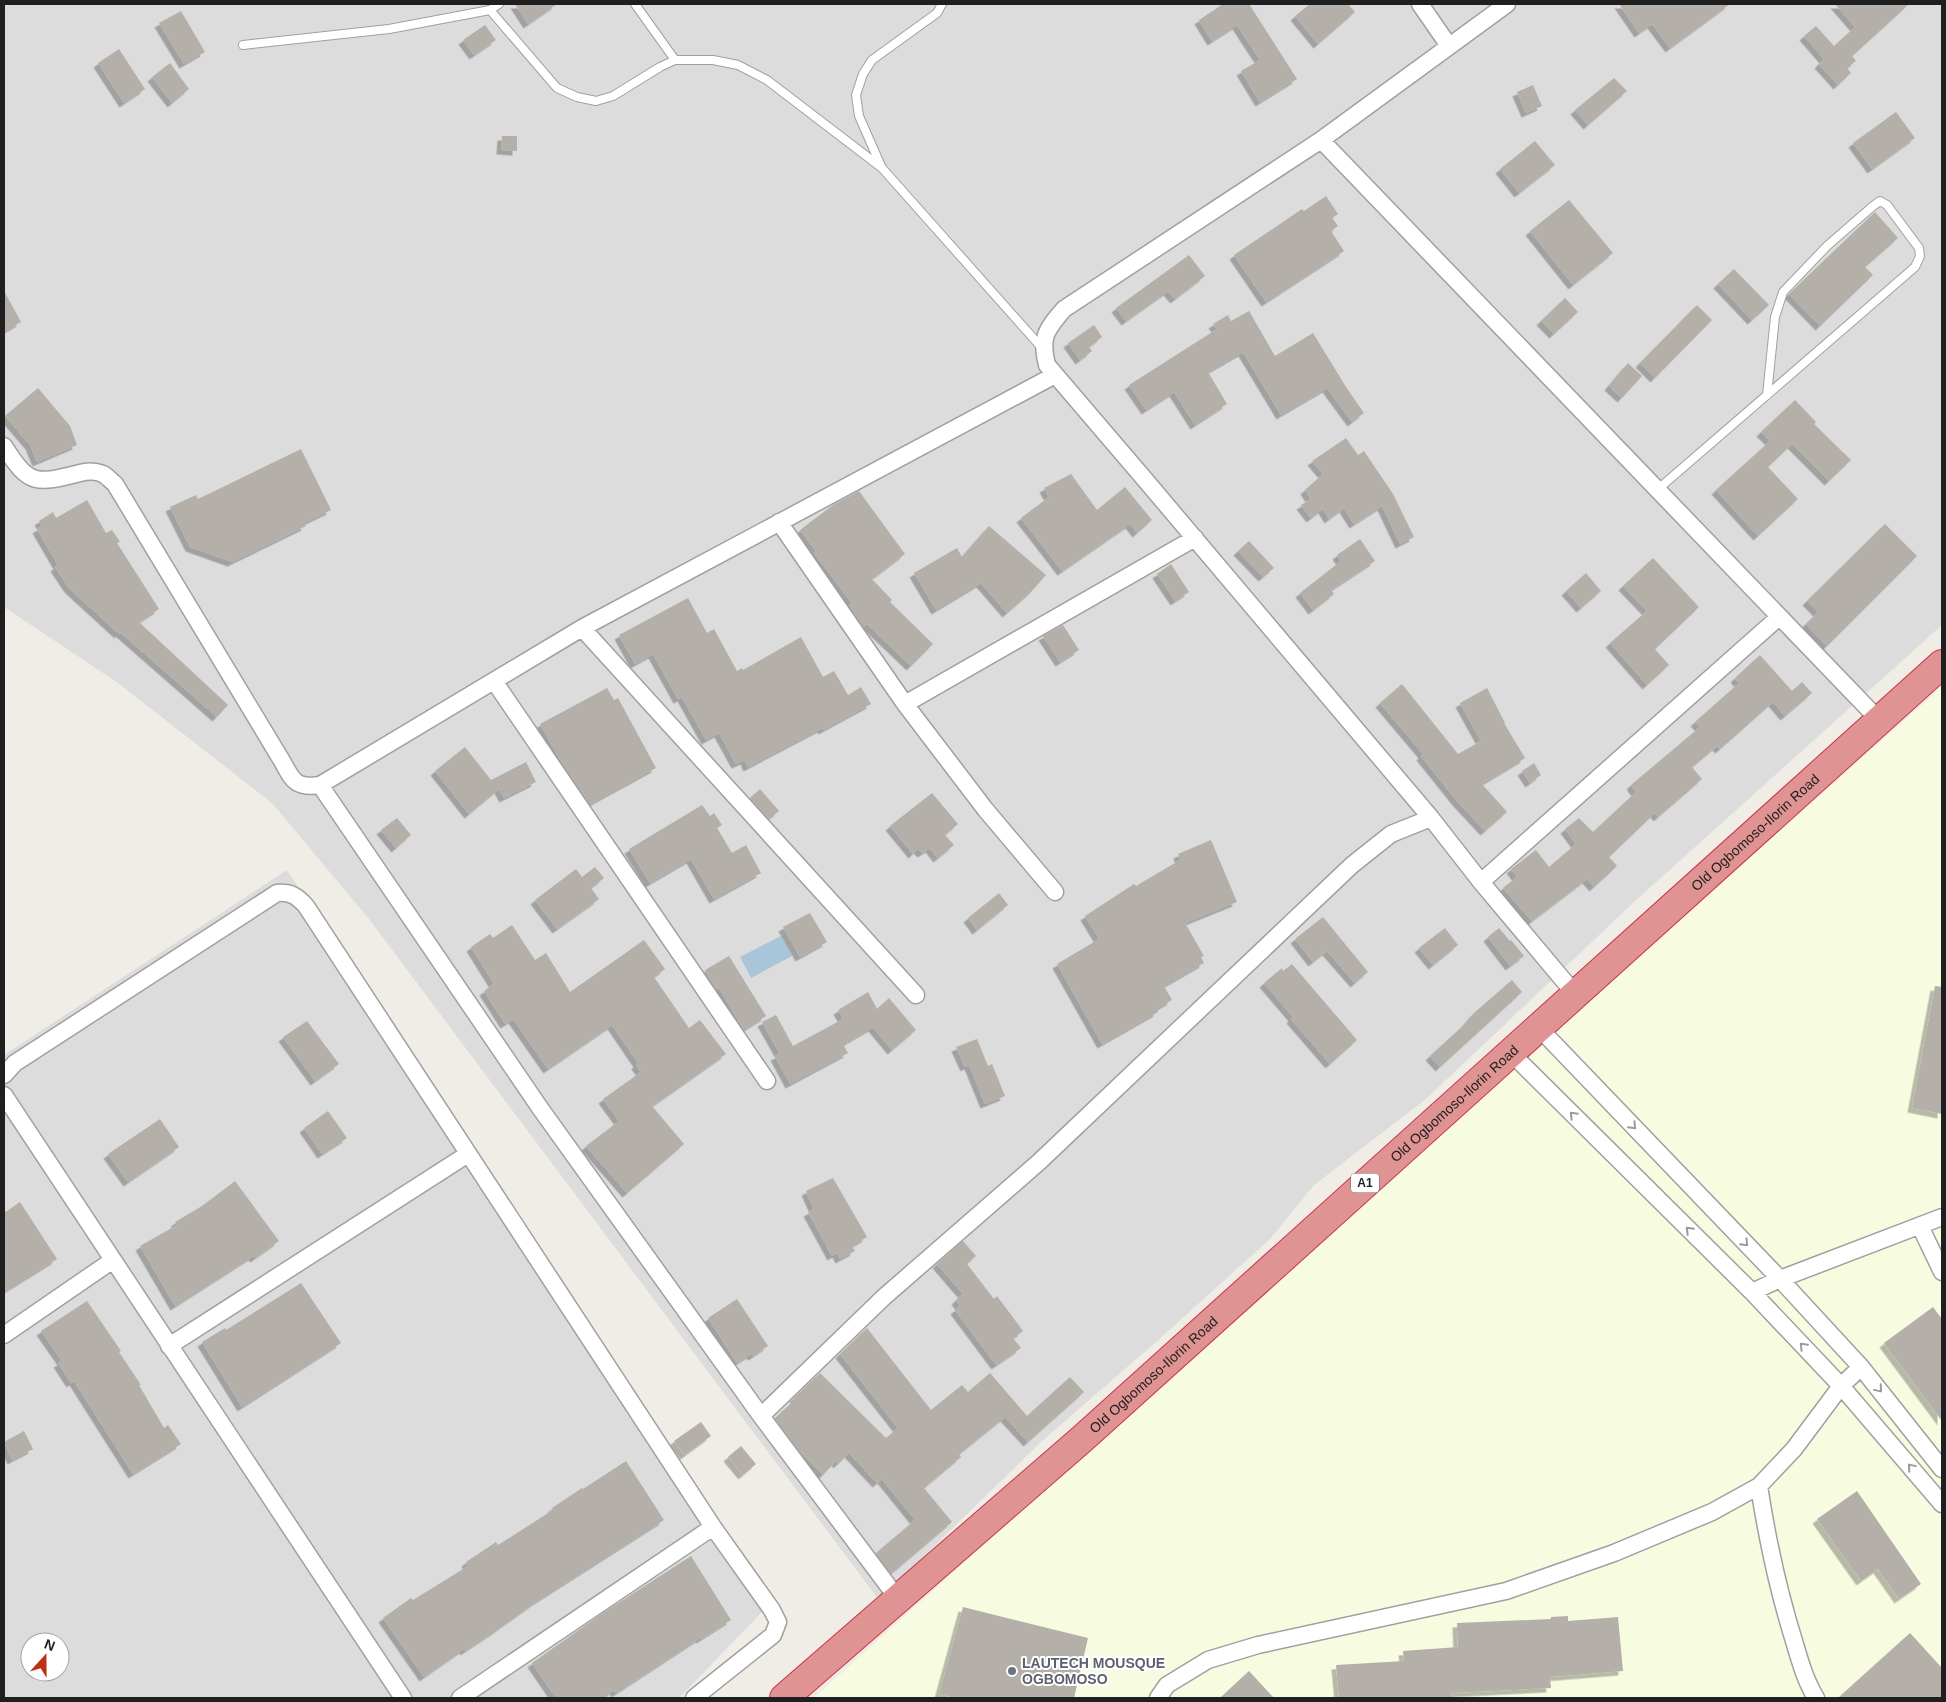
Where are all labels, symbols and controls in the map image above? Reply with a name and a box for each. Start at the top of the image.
street label: Old Ogbomoso-Ilorin Road [1688,771,1822,894]
street label: Old Ogbomoso-Ilorin Road [1387,1042,1522,1165]
one-way arrow [1570,1112,1579,1121]
one-way arrow [1627,1120,1636,1129]
road number: A1 [1351,1174,1379,1192]
one-way arrow [1685,1227,1694,1236]
one-way arrow [1739,1238,1748,1247]
street label: Old Ogbomoso-Ilorin Road [1086,1313,1221,1436]
one-way arrow [1800,1342,1809,1351]
one-way arrow [1873,1383,1882,1392]
one-way arrow [1908,1464,1916,1473]
north arrow [20,1632,70,1682]
text: N [42,1636,57,1654]
place label: LAUTECH MOUSQUE OGBOMOSO [1022,1655,1165,1687]
marker: LAUTECH MOUSQUE OGBOMOSO [1006,1665,1018,1677]

